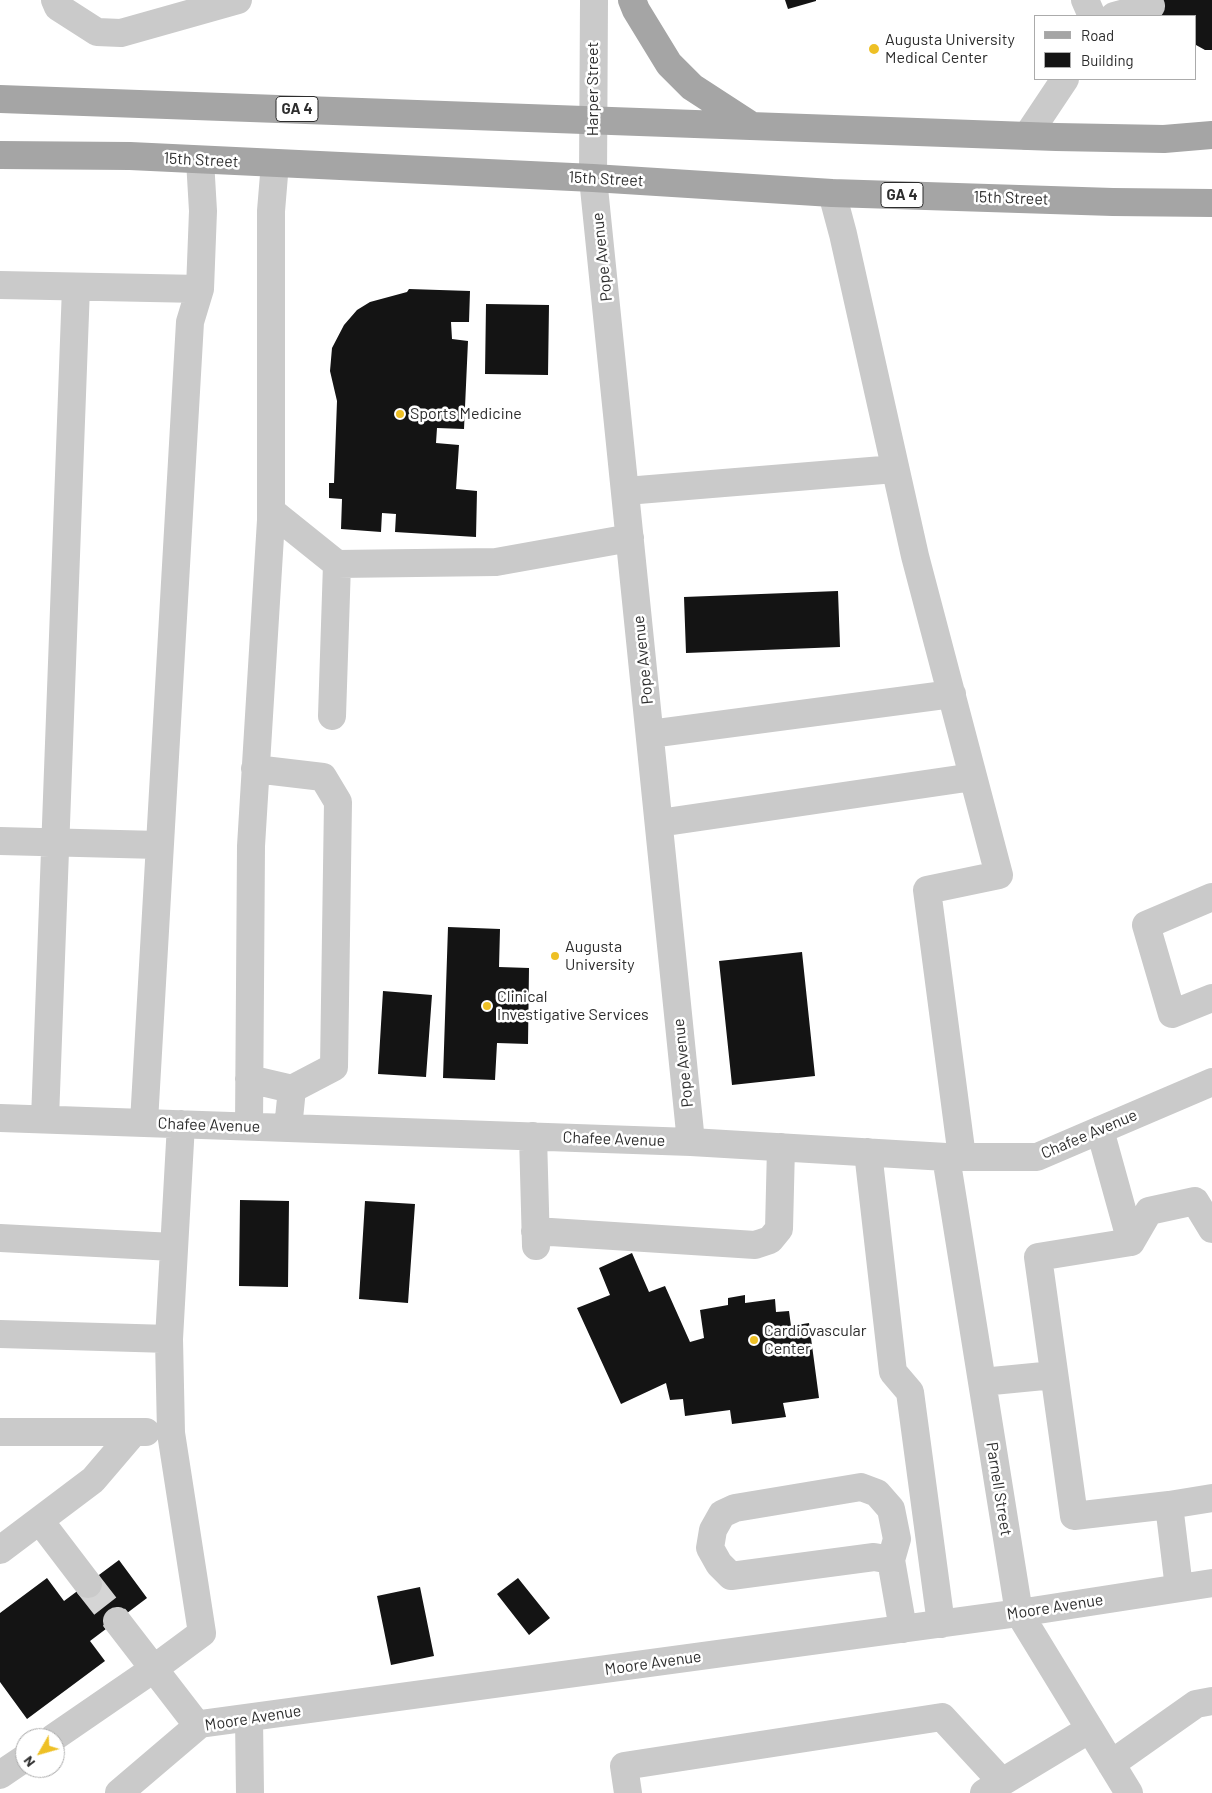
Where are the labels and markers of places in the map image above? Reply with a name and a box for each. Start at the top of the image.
place label: Augusta University Medical Center [885,30,1015,68]
marker: Augusta University Medical Center [867,42,881,56]
place label: Sports Medicine [410,404,522,424]
marker: Sports Medicine [394,408,406,420]
place label: Augusta University [565,937,635,975]
marker: Augusta University [549,950,561,962]
place label: Clinical Investigative Services [497,987,649,1025]
marker: Clinical Investigative Services [481,1000,493,1012]
place label: Cardiovascular Center [764,1321,867,1359]
marker: Cardiovascular Center [748,1334,760,1346]

